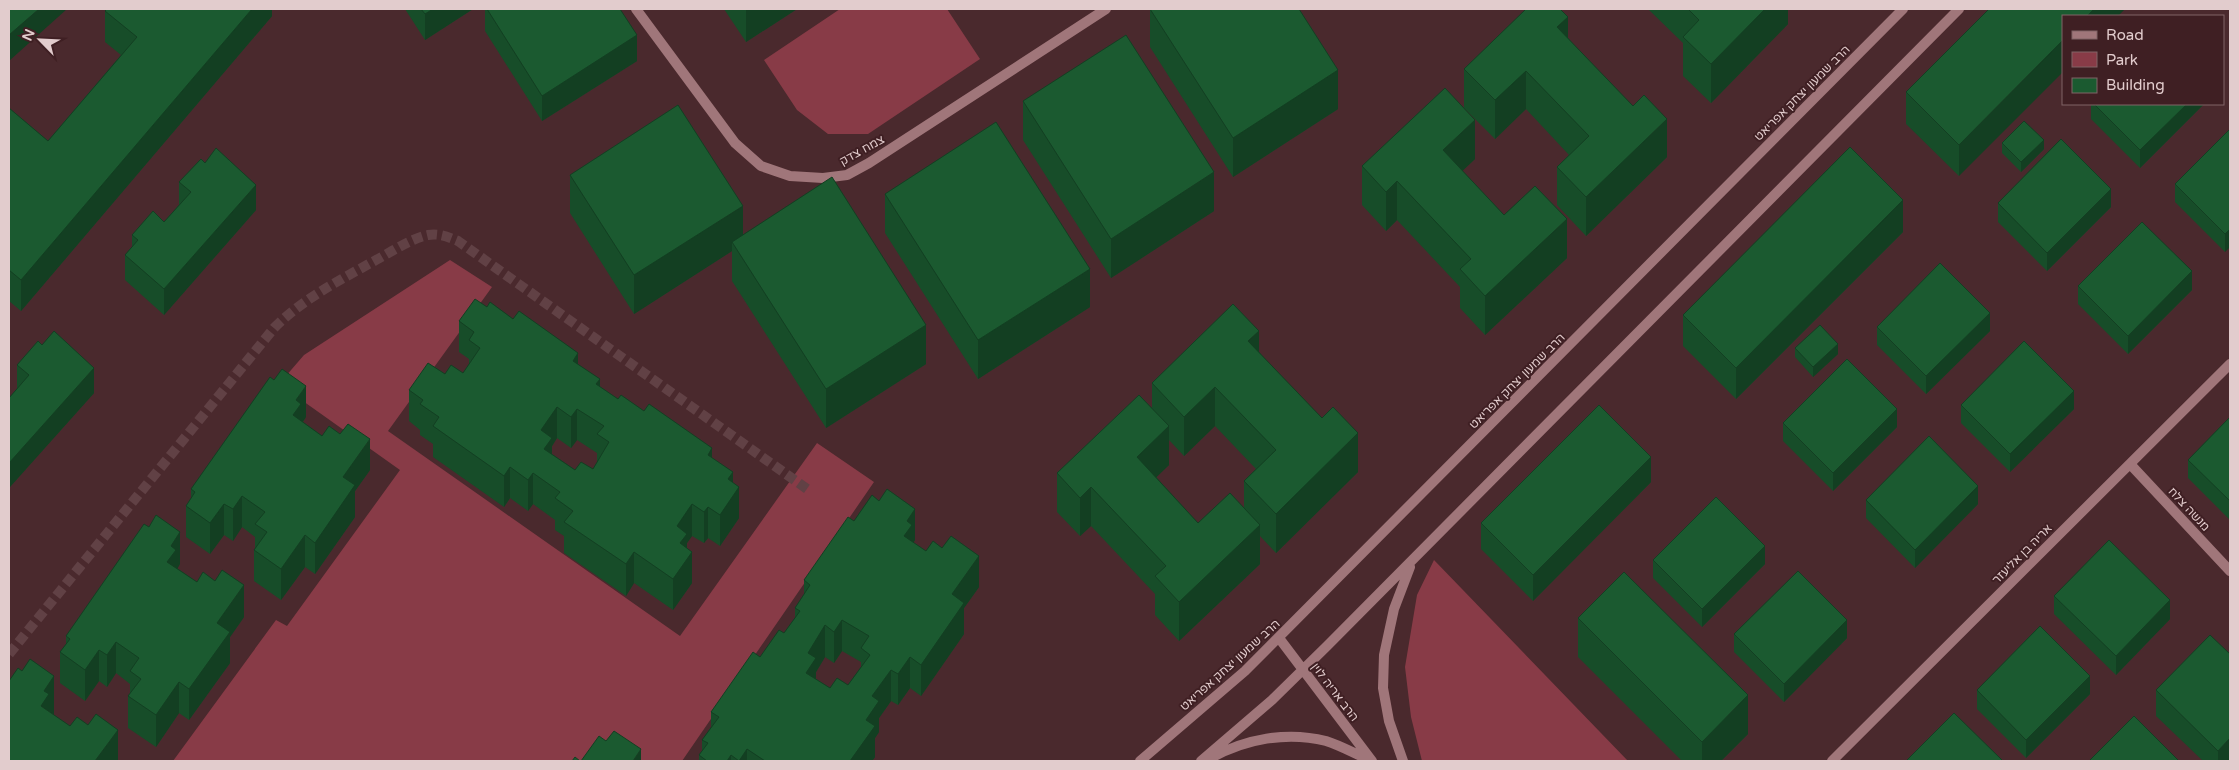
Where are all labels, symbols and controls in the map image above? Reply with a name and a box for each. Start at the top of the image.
north arrow [15,15,65,65]
legend [2062,15,2224,105]
text: N [19,26,39,44]
text: Road [2106,26,2144,44]
street label: הרב שמעון יצחק אפריאט [1751,42,1853,144]
text: Park [2106,51,2138,69]
text: Building [2106,76,2165,94]
street label: צמח צדק [837,132,887,168]
street label: הרב שמעון יצחק אפריאט [1466,330,1568,432]
street label: מנשה צלח [2165,484,2213,534]
street label: אריה בן אליעזר [1989,521,2055,587]
street label: הרב שמעון יצחק אפריאט [1177,617,1283,713]
street label: הרב אריה לוין [1308,660,1362,724]

